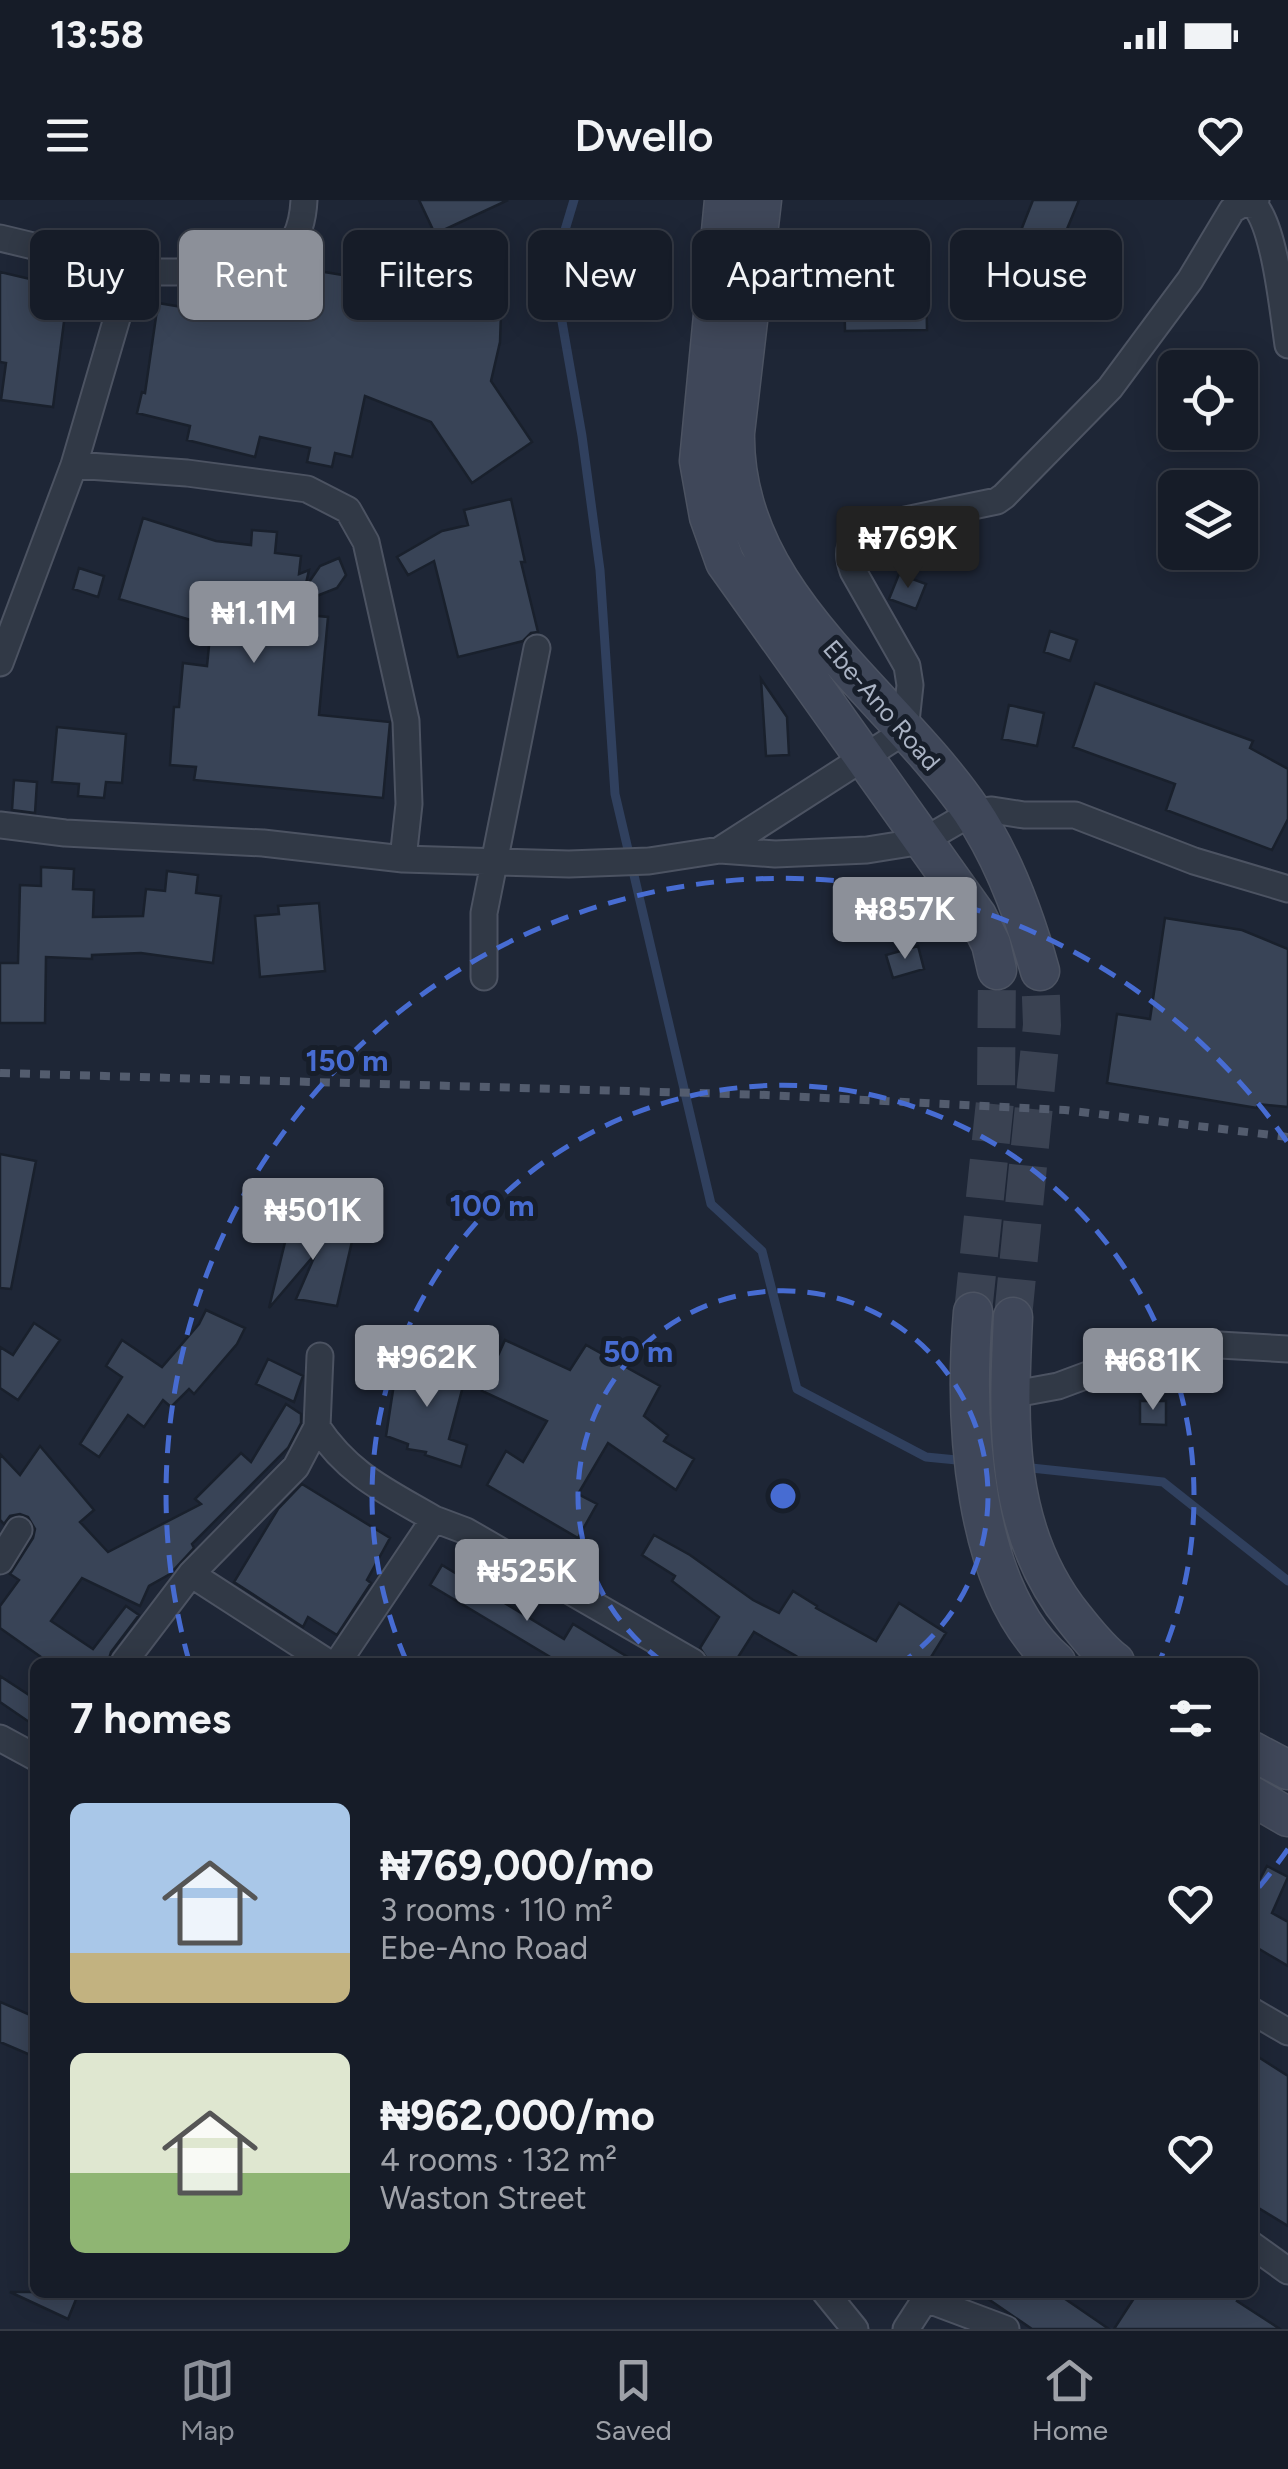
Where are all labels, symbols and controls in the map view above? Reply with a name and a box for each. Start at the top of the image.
text: 13:58 [50,12,144,58]
icon: menu [40,108,95,163]
text: Dwello [574,108,714,162]
icon: heart [1193,108,1248,163]
chip: Buy [30,230,159,320]
chip: Rent [179,230,323,320]
chip: Filters [343,230,508,320]
chip: New [528,230,672,320]
chip: Apartment [692,230,930,320]
chip: House [950,230,1122,320]
map controls [1158,350,1258,570]
button: locate [1158,350,1258,450]
button: layers [1158,470,1258,570]
pin: ₦769K [838,506,978,591]
text: ₦769K [858,519,958,557]
pin: ₦1.1M [184,581,324,666]
text: ₦1.1M [211,594,297,632]
street label: Ebe-Ano Road [817,634,947,776]
pin: ₦857K [835,877,975,962]
text: ₦857K [855,890,955,928]
text: 150 m [306,1042,388,1079]
pin: ₦501K [243,1178,383,1263]
text: 100 m [450,1187,534,1224]
text: ₦501K [264,1191,362,1229]
pin: ₦962K [357,1325,497,1410]
pin: ₦681K [1083,1328,1223,1413]
text: 50 m [603,1333,673,1370]
text: ₦962K [377,1338,477,1376]
text: ₦681K [1105,1341,1201,1379]
centre of rings [765,1478,801,1514]
pin: ₦525K [457,1539,597,1624]
text: ₦525K [477,1552,577,1590]
icon: filters [1163,1691,1218,1746]
text: 7 homes [70,1693,231,1744]
text: ₦769,000/mo [380,1840,654,1891]
icon: home [150,1843,270,1963]
icon: heart [1163,1876,1218,1931]
text: 3 rooms · 110 m² [380,1891,613,1929]
text: Ebe-Ano Road [380,1929,588,1967]
text: ₦962,000/mo [380,2090,655,2141]
icon: home [150,2093,270,2213]
icon: heart [1163,2126,1218,2181]
text: 4 rooms · 132 m² [380,2141,617,2179]
text: Waston Street [380,2179,587,2217]
tab: Map [180,2353,235,2447]
tab: Saved [595,2353,672,2447]
tab: Home [1032,2353,1108,2447]

